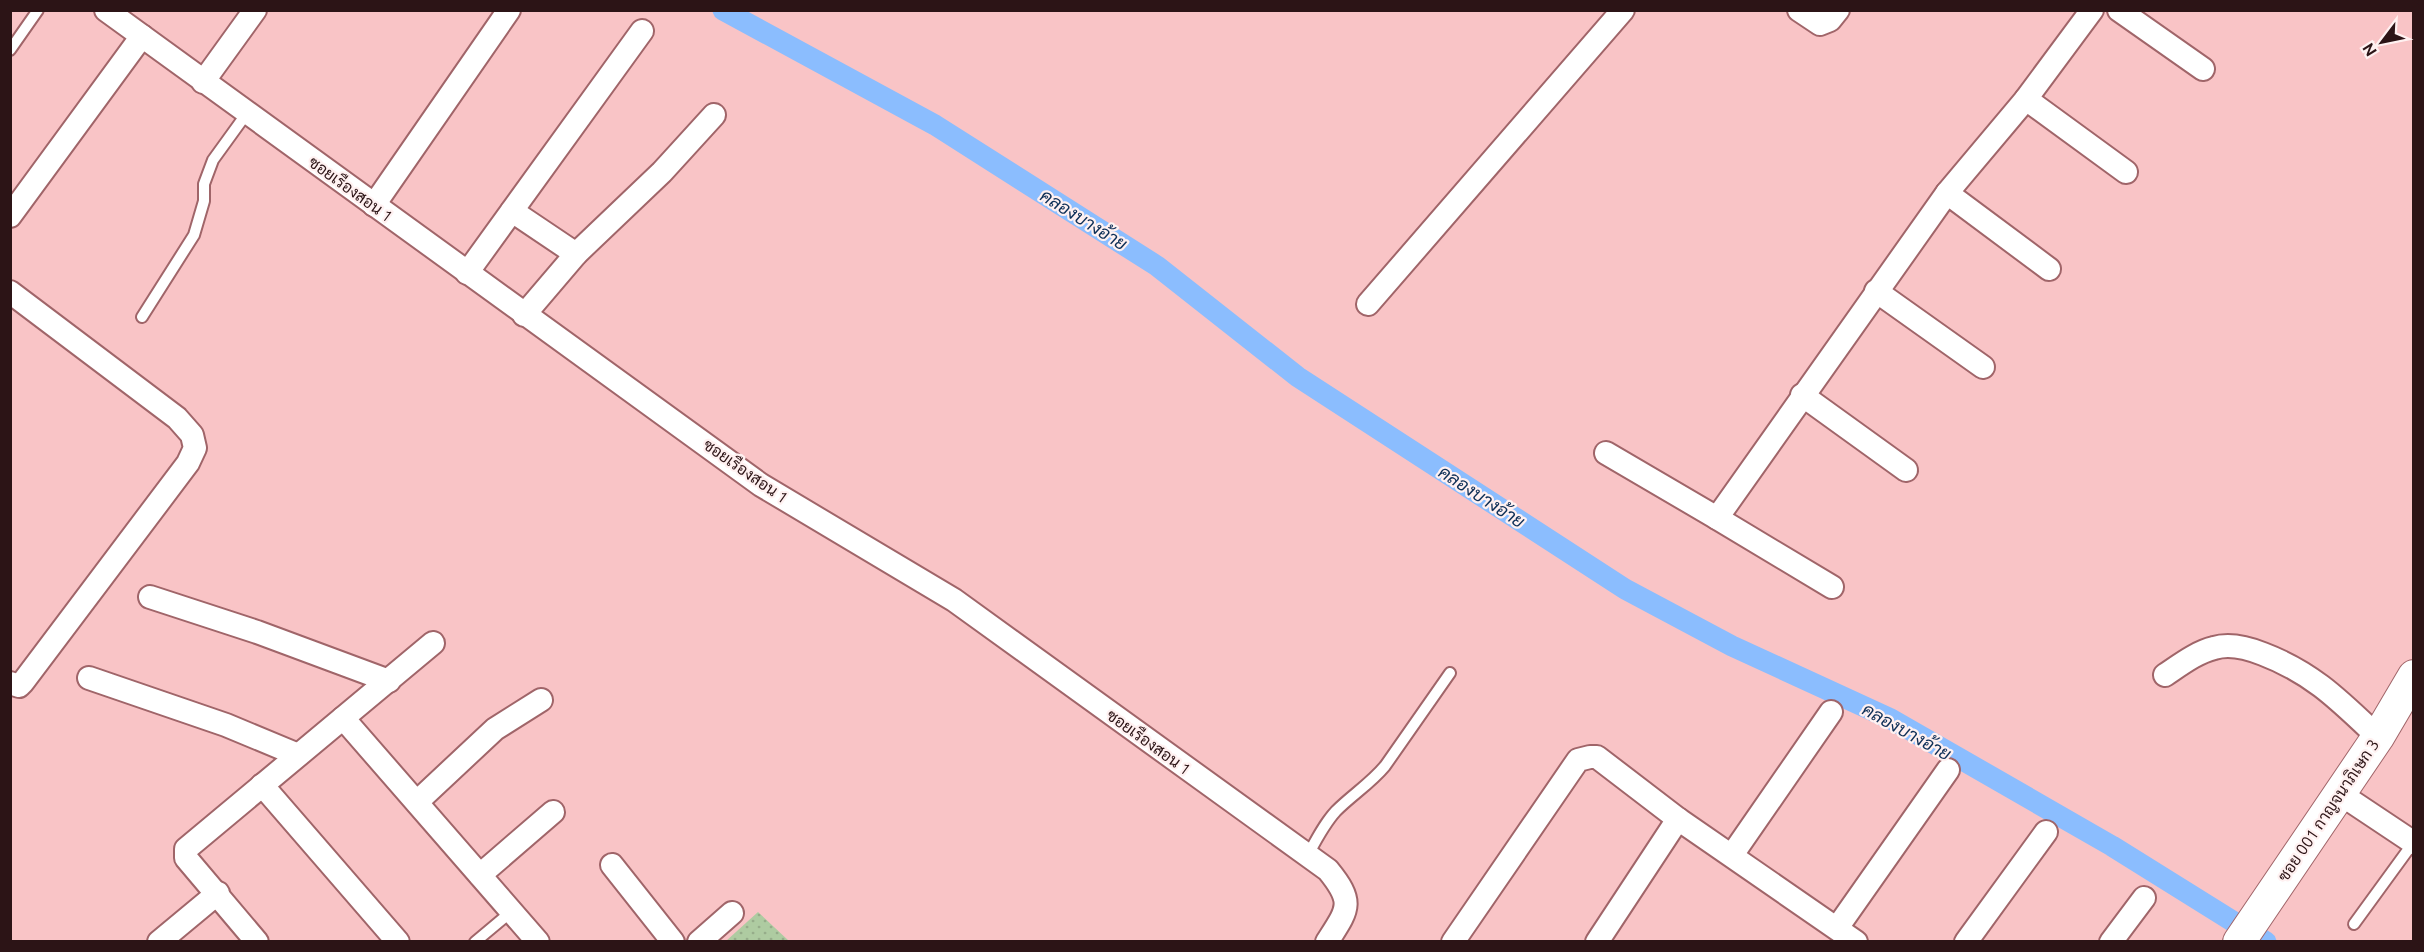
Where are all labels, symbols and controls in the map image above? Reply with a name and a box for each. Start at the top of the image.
north arrow [2352,12,2412,72]
text: N [2358,40,2380,60]
street label: ซอยเรืองสอน 1 [306,152,397,225]
water label: คลองบางอ้าย [1037,184,1131,253]
street label: ซอยเรืองสอน 1 [700,434,792,507]
water label: คลองบางอ้าย [1435,460,1529,531]
water label: คลองบางอ้าย [1859,698,1955,764]
street label: ซอยเรืองสอน 1 [1104,705,1195,778]
street label: ซอย 001 กาญจนาภิเษก 3 [2274,736,2383,885]

